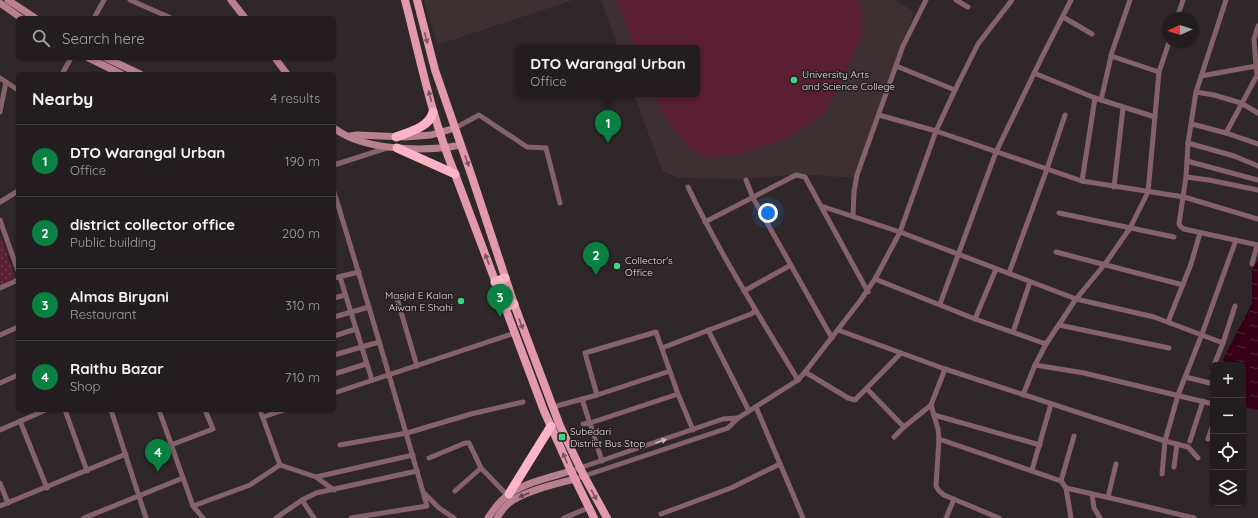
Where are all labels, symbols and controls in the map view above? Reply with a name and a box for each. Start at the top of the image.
north arrow [1162,12,1198,48]
search box [16,16,336,60]
icon: search [30,27,52,49]
text: Search here [62,29,145,48]
one-way arrow [424,32,430,44]
popup [516,45,700,97]
text: DTO Warangal Urban [530,54,686,73]
place label: University Arts and Science College [802,68,895,93]
text: Office [530,73,567,89]
marker: University Arts and Science College [789,75,799,85]
text: Nearby [32,88,93,109]
text: 4 results [270,90,320,106]
one-way arrow [426,90,432,103]
pin: 1 [595,110,621,143]
text: DTO Warangal Urban [70,143,225,162]
text: 1 [42,153,48,169]
text: 190 m [285,153,320,169]
one-way arrow [464,156,470,168]
text: Office [70,162,106,178]
your location [758,203,778,223]
text: district collector office [70,215,235,234]
text: 2 [41,225,49,241]
text: 200 m [282,225,320,241]
text: Public building [70,234,156,250]
pin: 2 [583,242,609,275]
one-way arrow [483,252,489,264]
place label: Collector's Office [625,254,673,279]
marker: Collector's Office [612,261,622,271]
pin: 3 [487,284,513,317]
text: Almas Biryani [70,287,169,306]
place label: Masjid E Kalan Aiwan E Shahi [385,289,453,314]
marker: Masjid E Kalan Aiwan E Shahi [456,296,466,306]
text: 3 [42,297,48,313]
text: 310 m [285,297,320,313]
text: Restaurant [70,306,136,322]
one-way arrow [519,319,525,331]
text: Raithu Bazar [70,359,164,378]
map controls [1210,362,1246,506]
button: + [1210,362,1246,398]
text: 4 [41,369,49,385]
text: 710 m [285,369,320,385]
text: Shop [70,378,100,394]
button: − [1210,398,1246,434]
place label: Subedari District Bus Stop [570,425,645,450]
marker: Subedari District Bus Stop [557,432,567,442]
button: locate [1210,434,1246,470]
one-way arrow [655,438,667,444]
pin: 4 [145,439,171,472]
one-way arrow [561,451,567,463]
button: layers [1210,470,1246,506]
one-way arrow [591,489,598,501]
one-way arrow [519,492,530,498]

